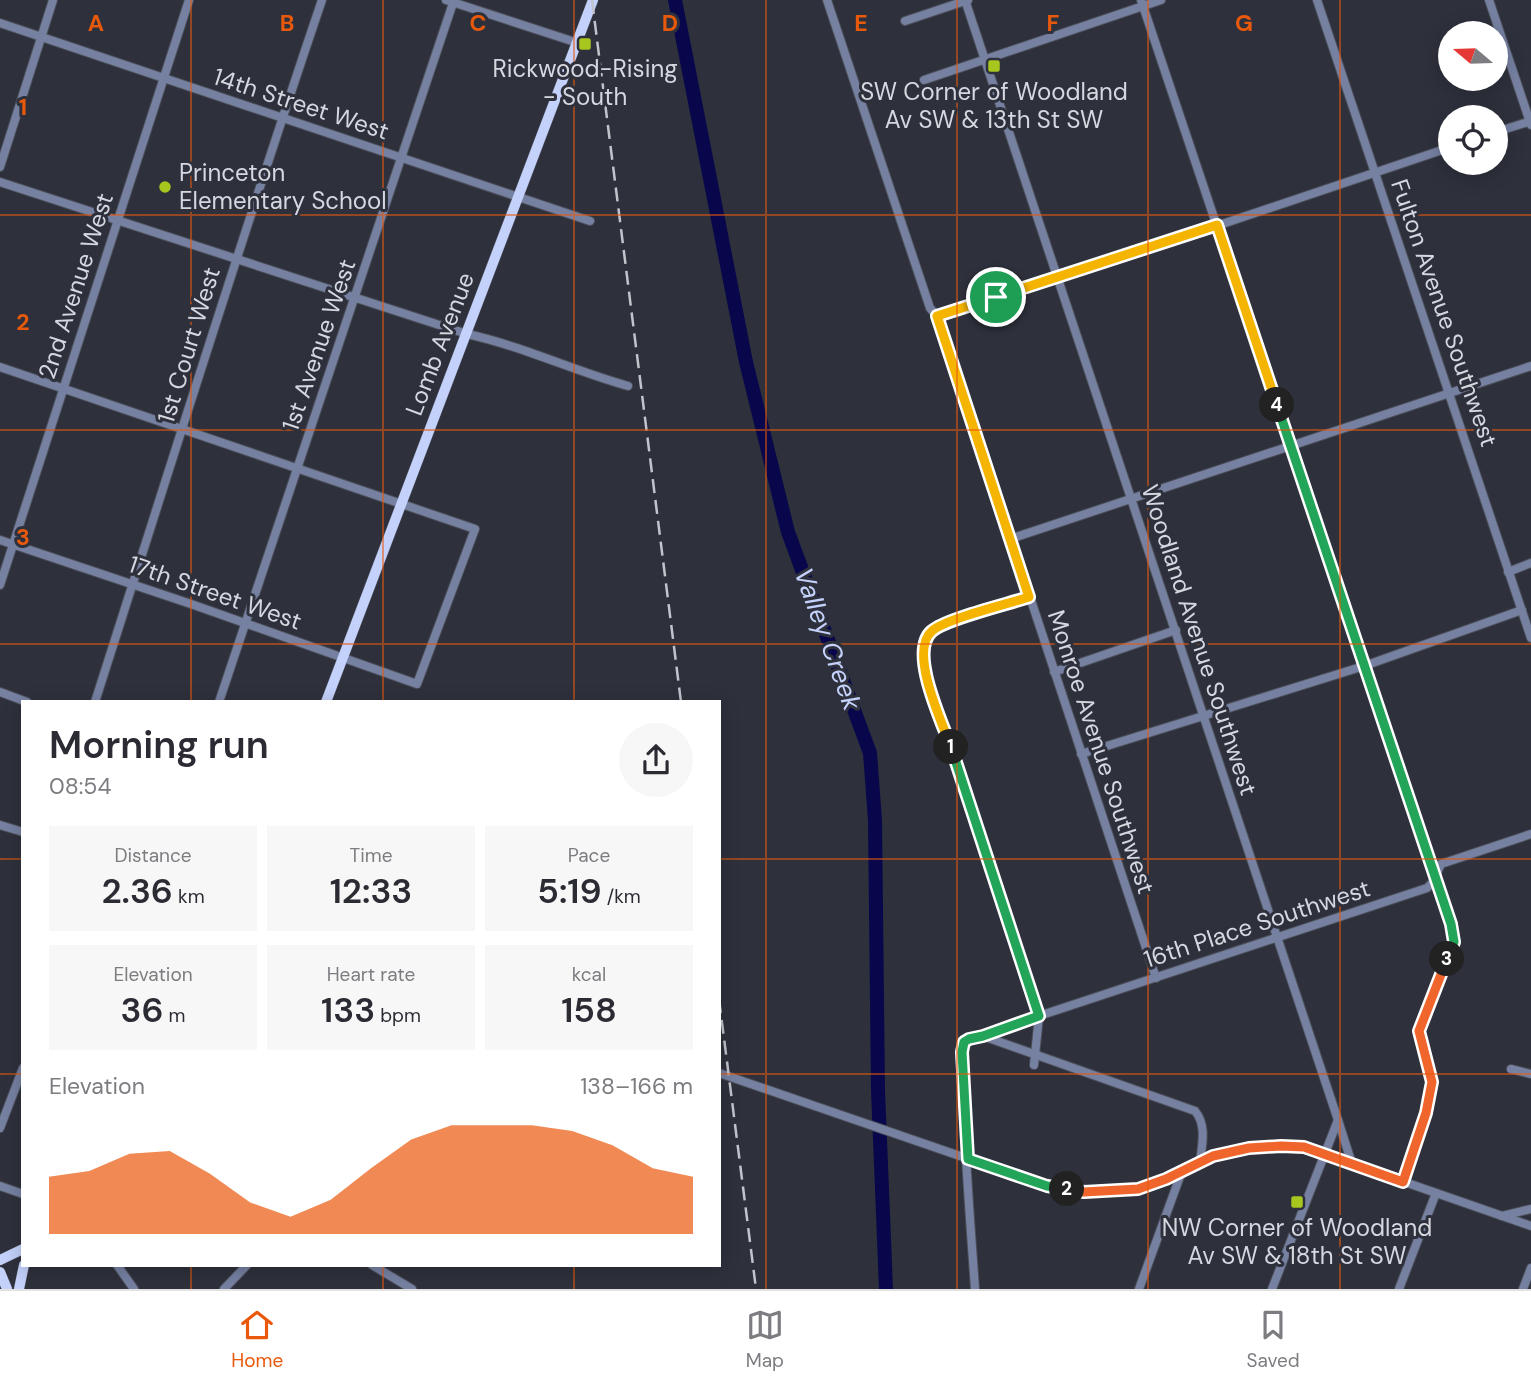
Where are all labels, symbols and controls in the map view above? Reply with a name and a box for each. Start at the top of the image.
text: A [88,8,104,38]
text: B [280,8,294,38]
text: C [470,8,486,38]
text: D [662,8,678,38]
text: E [854,8,868,38]
text: F [1047,8,1060,38]
text: G [1235,8,1253,38]
north arrow [1438,21,1508,91]
map controls [1438,21,1508,175]
marker: Rickwood-Rising - South [577,36,593,52]
place label: Rickwood-Rising - South [492,53,678,112]
marker: SW Corner of Woodland Av SW & 13th St SW [986,58,1002,74]
street label: 14th Street West [210,61,393,146]
place label: SW Corner of Woodland Av SW & 13th St SW [860,76,1128,135]
text: 1 [19,92,27,122]
button: locate [1438,105,1508,175]
place label: Princeton Elementary School [179,157,387,216]
street label: Fulton Avenue Southwest [1384,175,1505,451]
marker: Princeton Elementary School [157,179,173,195]
street label: 2nd Avenue West [31,189,120,383]
street label: 1st Avenue West [275,255,362,435]
street label: 1st Court West [150,263,227,426]
pin [966,267,1026,327]
street label: Lomb Avenue [398,268,481,420]
icon: arrive [977,278,1015,316]
text: 2 [16,307,30,337]
pin: 4 [1260,388,1294,422]
text: 4 [1270,392,1283,417]
street label: Woodland Avenue Southwest [1135,481,1264,799]
text: 3 [16,522,30,552]
street label: 17th Street West [125,548,306,637]
water label: Valley Creek [787,563,870,716]
street label: Monroe Avenue Southwest [1041,606,1162,898]
text: Morning run [49,720,269,770]
button: share [619,723,693,797]
pin: 1 [934,730,968,764]
text: 1 [947,734,954,759]
text: 08:54 [49,771,111,801]
text: Distance [114,843,192,868]
text: Time [350,843,392,868]
text: Pace [568,843,610,868]
text: 2.36 [101,868,173,914]
text: 12:33 [330,868,412,914]
text: 5:19 [537,868,602,914]
street label: 16th Place Southwest [1140,872,1374,975]
text: km [173,884,205,909]
text: /km [602,884,641,909]
pin: 3 [1430,942,1464,976]
text: 3 [1441,946,1452,971]
text: Elevation [113,962,193,987]
text: Heart rate [327,962,415,987]
text: kcal [572,962,606,987]
text: 36 [120,987,164,1033]
text: 133 [321,987,375,1033]
text: 158 [561,987,617,1033]
text: m [164,1003,186,1028]
text: bpm [375,1003,421,1028]
text: Elevation [49,1071,145,1101]
text: 138–166 m [580,1071,693,1101]
pin: 2 [1050,1172,1084,1206]
text: 2 [1061,1176,1072,1201]
marker: NW Corner of Woodland Av SW & 18th St SW [1289,1194,1305,1210]
place label: NW Corner of Woodland Av SW & 18th St SW [1162,1212,1432,1271]
tab: Home [231,1306,283,1373]
tab: Map [746,1306,784,1373]
tab: Saved [1246,1306,1300,1373]

